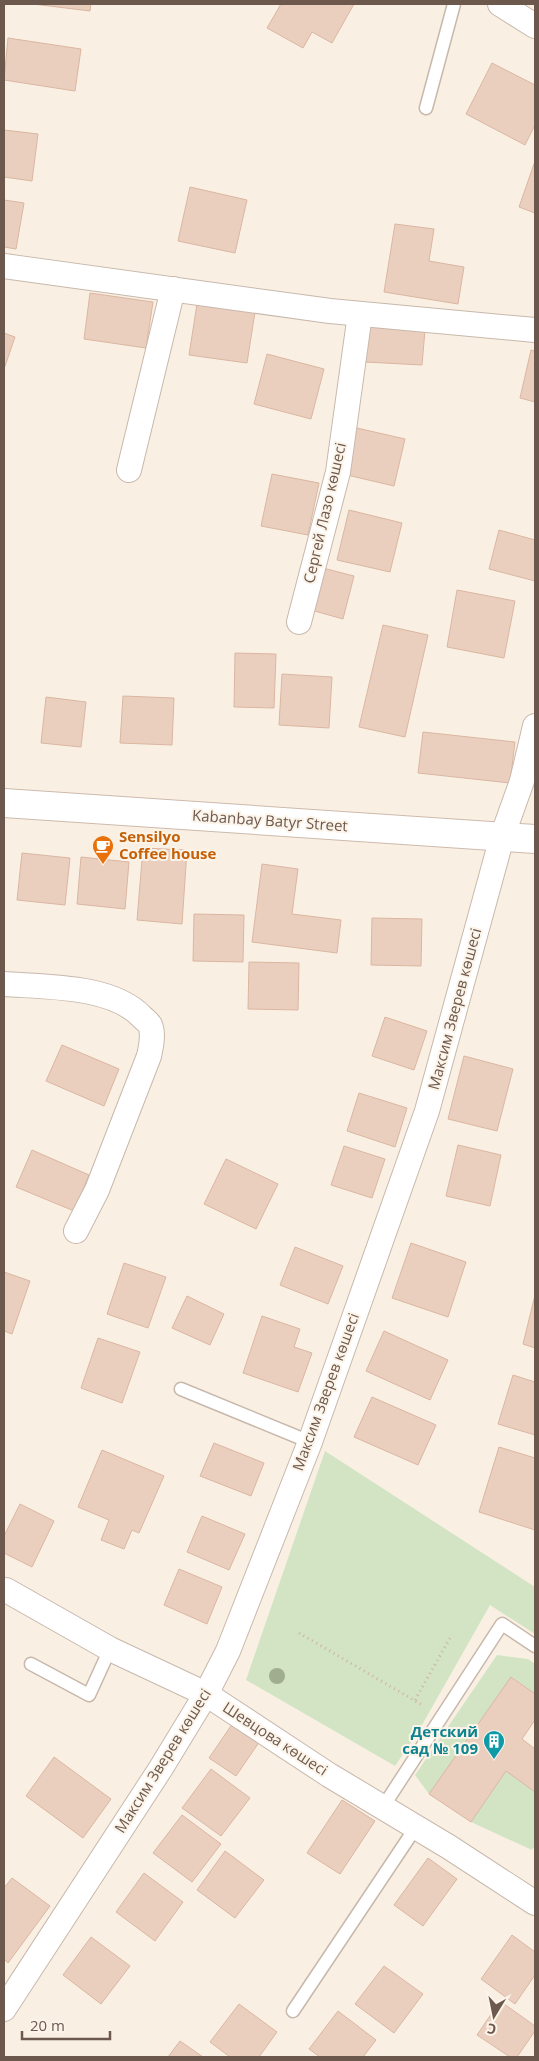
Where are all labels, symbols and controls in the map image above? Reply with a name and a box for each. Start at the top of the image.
street label: Сергей Лазо көшесі [298,440,350,585]
street label: Kabanbay Batyr Street [192,805,349,835]
place label: Sensilyo Coffee house [119,826,217,863]
cafe icon: Sensilyo Coffee house [91,834,115,865]
street label: Максим Зверев көшесі [423,926,485,1092]
street label: Максим Зверев көшесі [287,1310,363,1473]
street label: Максим Зверев көшесі [110,1685,215,1836]
street label: Шевцова көшесі [219,1697,332,1780]
place label: Детский сад № 109 [402,1721,478,1758]
building icon: Детский сад № 109 [482,1729,506,1760]
north arrow [469,1991,519,2041]
scale bar [22,2008,110,2040]
text: 20 m [30,2015,65,2035]
text: С [486,2019,498,2039]

